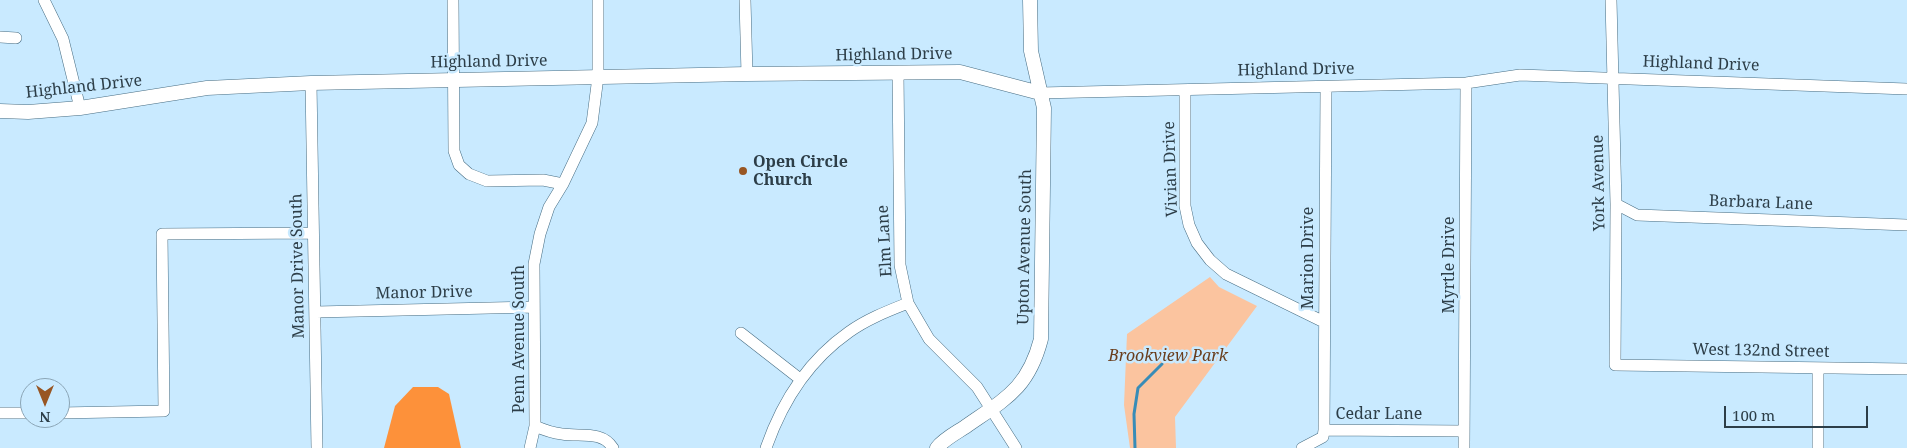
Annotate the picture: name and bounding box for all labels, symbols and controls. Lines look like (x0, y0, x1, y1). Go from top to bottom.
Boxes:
street label: Highland Drive (835, 44, 953, 66)
street label: Highland Drive (430, 51, 548, 73)
street label: Highland Drive (1642, 52, 1760, 76)
street label: Highland Drive (1237, 59, 1355, 81)
street label: Highland Drive (25, 71, 143, 103)
street label: Vivian Drive (1160, 121, 1182, 217)
street label: York Avenue (1589, 135, 1609, 231)
place label: Open Circle Church (753, 152, 848, 190)
marker: Open Circle Church (737, 165, 749, 177)
street label: Upton Avenue South (1014, 169, 1036, 325)
street label: Barbara Lane (1709, 192, 1813, 214)
street label: Manor Drive South (287, 193, 309, 339)
street label: Elm Lane (874, 205, 896, 277)
street label: Marion Drive (1298, 207, 1318, 309)
street label: Myrtle Drive (1439, 216, 1459, 314)
street label: Penn Avenue South (509, 265, 529, 413)
street label: Manor Drive (375, 283, 473, 303)
street label: West 132nd Street (1692, 340, 1830, 362)
park label: Brookview Park (1108, 346, 1228, 366)
north arrow (20, 378, 70, 428)
scale bar (1727, 396, 1871, 428)
street label: Cedar Lane (1336, 404, 1422, 424)
text: 100 m (1732, 405, 1775, 425)
text: N (39, 408, 51, 427)

